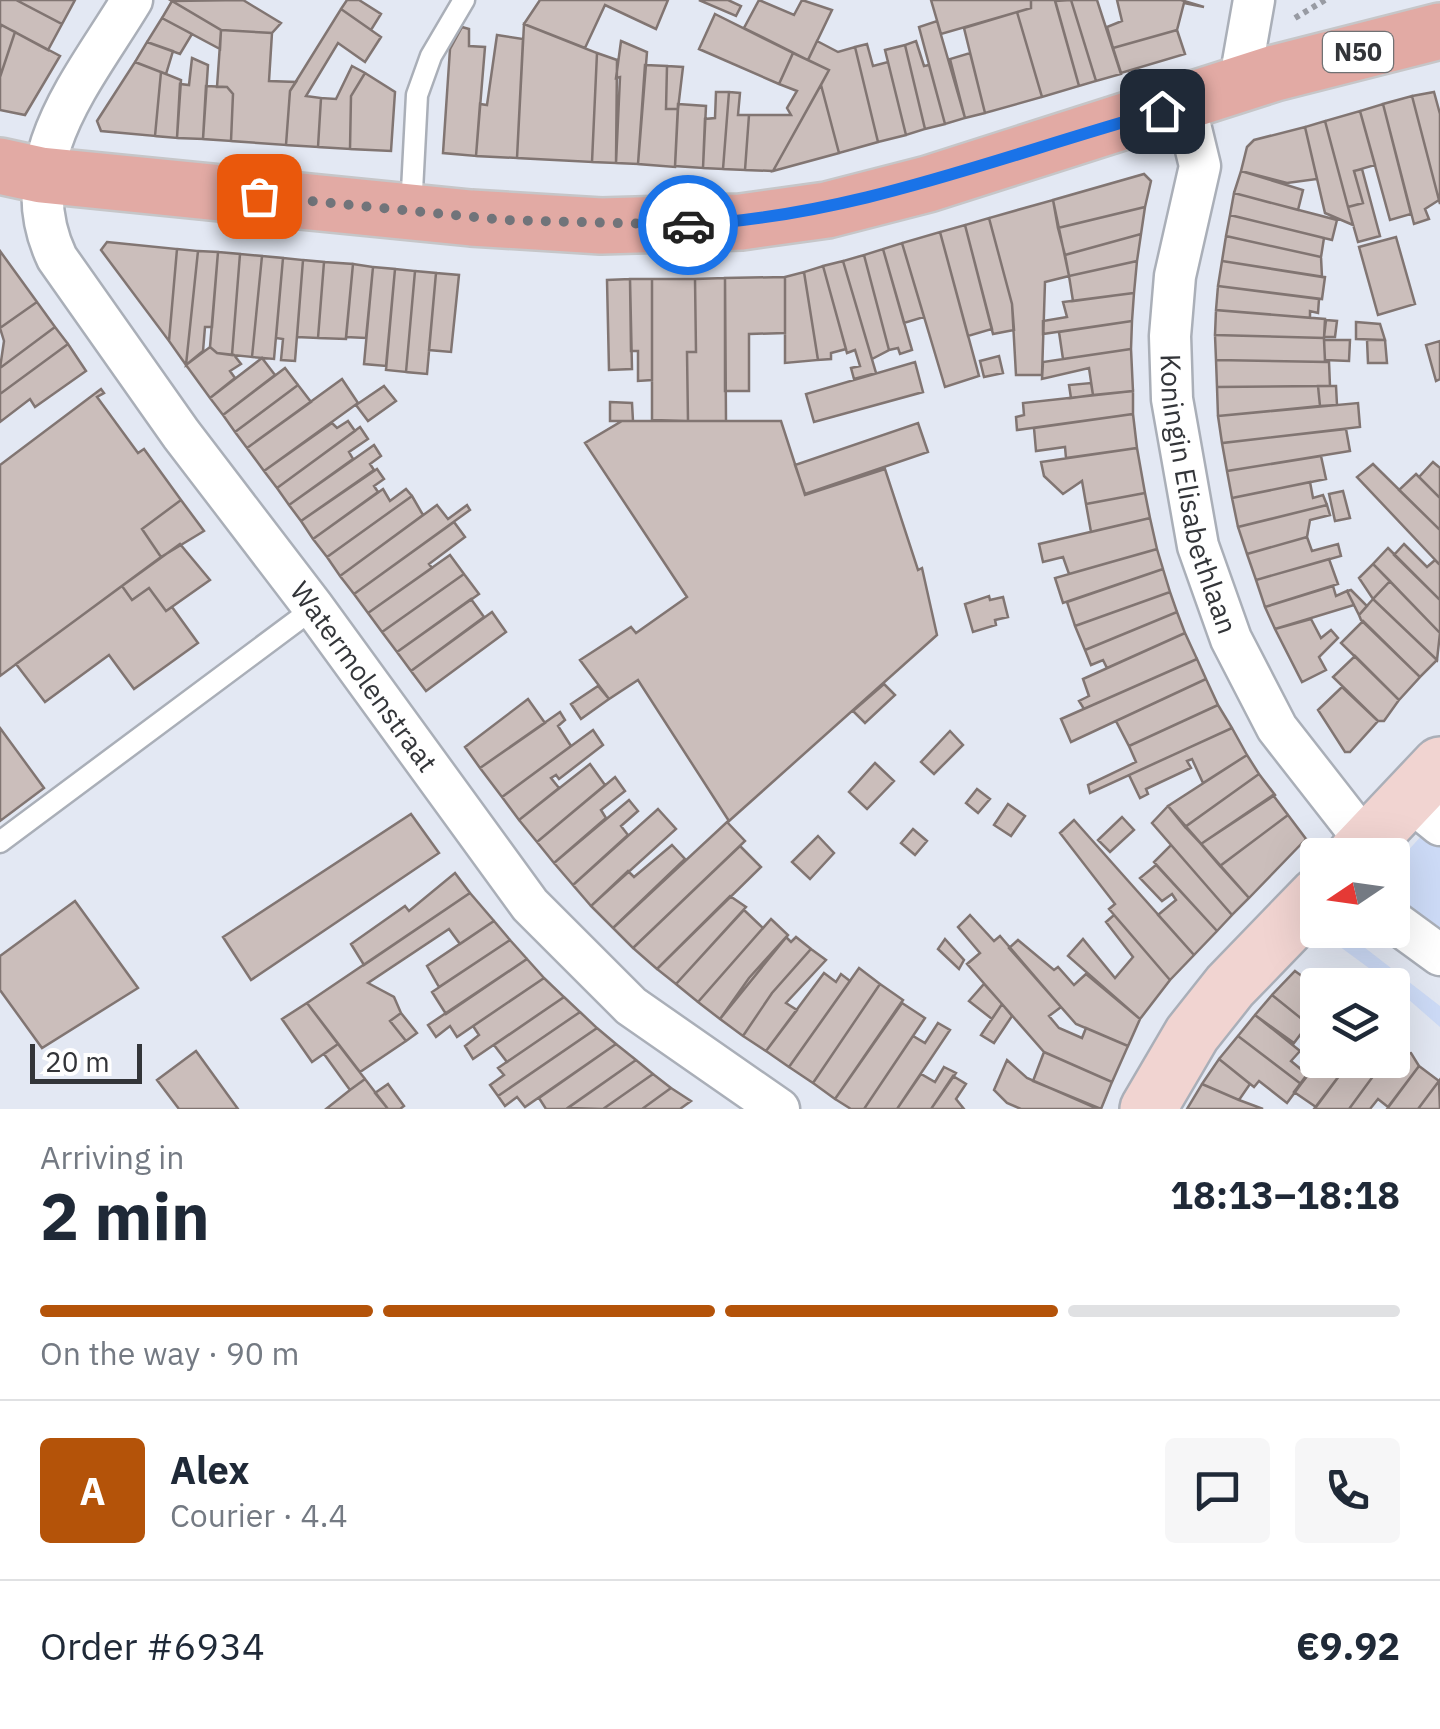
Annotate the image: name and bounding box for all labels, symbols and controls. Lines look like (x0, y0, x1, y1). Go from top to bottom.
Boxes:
road number: N50 (1323, 32, 1393, 72)
pin (1120, 69, 1205, 154)
icon: home (1135, 84, 1190, 139)
pin (217, 154, 302, 239)
icon: bag (232, 169, 287, 224)
courier (638, 175, 738, 275)
icon: car (661, 198, 716, 253)
street label: Koningin Elisabethlaan (1153, 353, 1247, 639)
street label: Watermolenstraat (282, 574, 446, 779)
north arrow (1300, 838, 1410, 948)
map controls (1300, 838, 1410, 1078)
button: layers (1300, 968, 1410, 1078)
scale bar (30, 1039, 142, 1084)
text: 20 m (45, 1043, 110, 1080)
text: Arriving in (40, 1136, 185, 1178)
text: 18:13–18:18 (1170, 1170, 1400, 1219)
text: 2 min (40, 1173, 210, 1258)
text: On the way · 90 m (40, 1332, 300, 1374)
button: chat (1165, 1438, 1270, 1543)
button: phone (1295, 1438, 1400, 1543)
text: Alex (170, 1445, 250, 1494)
text: A (79, 1466, 106, 1515)
text: Courier · 4.4 (170, 1494, 348, 1536)
text: Order #6934 (40, 1621, 265, 1670)
text: €9.92 (1296, 1621, 1400, 1670)

